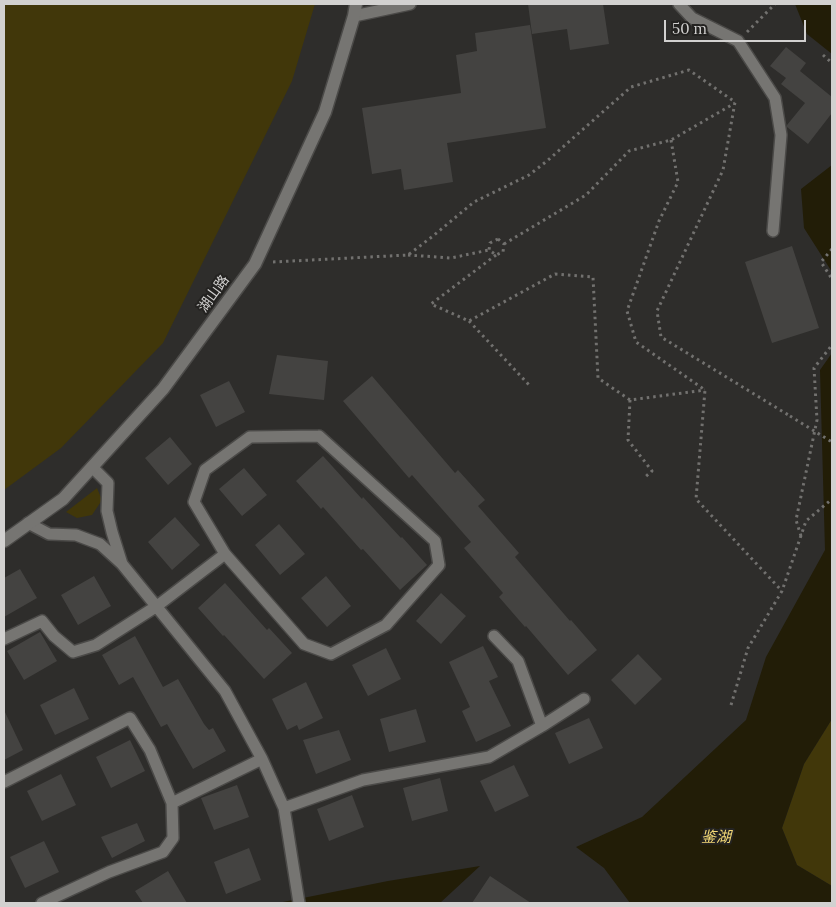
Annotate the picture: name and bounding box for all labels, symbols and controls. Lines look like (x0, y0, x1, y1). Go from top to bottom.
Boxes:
scale bar (666, 10, 808, 42)
text: 50 m (672, 19, 707, 38)
street label: 湖山路 (195, 272, 233, 316)
water label: 鉴湖 (701, 829, 731, 847)

